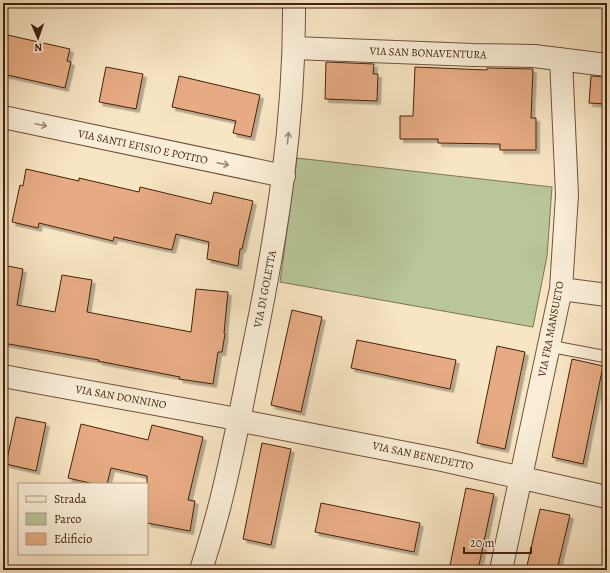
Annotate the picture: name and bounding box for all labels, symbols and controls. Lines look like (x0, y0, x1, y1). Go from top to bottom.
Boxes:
north arrow (18, 18, 58, 58)
text: N (34, 40, 43, 55)
street label: VIA SAN BONAVENTURA (368, 43, 487, 63)
one-way arrow (34, 122, 47, 130)
street label: VIA SANTI EFISIO E POTITO (76, 126, 210, 168)
one-way arrow (284, 132, 291, 145)
one-way arrow (216, 161, 229, 169)
street label: VIA DI GOLETTA (250, 249, 280, 330)
street label: VIA FRA MANSUETO (534, 280, 568, 379)
street label: VIA SAN DONNINO (73, 381, 168, 412)
street label: VIA SAN BENEDETTO (370, 438, 475, 474)
legend (18, 483, 148, 555)
text: Strada (54, 491, 87, 507)
text: Parco (54, 511, 81, 527)
scale bar (464, 529, 531, 555)
text: Edificio (54, 531, 92, 547)
text: 20 m (470, 535, 494, 551)

